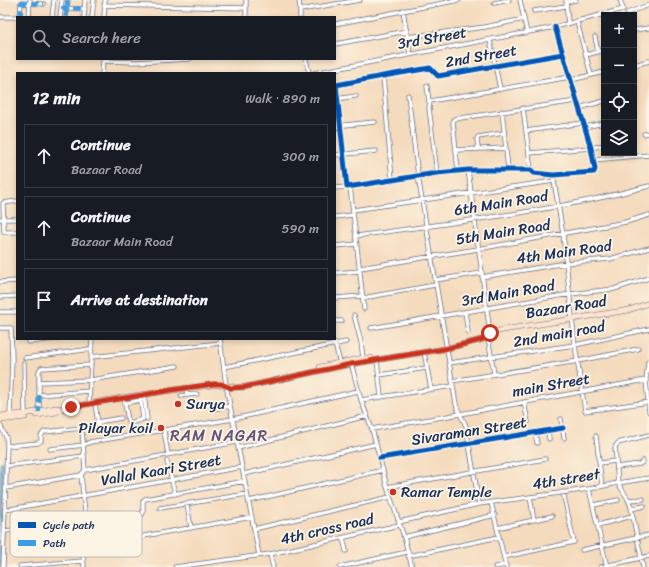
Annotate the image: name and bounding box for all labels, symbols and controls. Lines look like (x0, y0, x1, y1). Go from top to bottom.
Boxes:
map controls (601, 12, 637, 156)
button: + (601, 12, 637, 48)
search box (16, 16, 336, 60)
street label: 3rd Street (395, 19, 469, 57)
text: Search here (62, 25, 141, 51)
icon: search (30, 27, 52, 49)
street label: 2nd Street (443, 37, 519, 75)
button: − (601, 48, 637, 84)
text: 12 min (32, 83, 80, 113)
button: locate (601, 84, 637, 120)
text: Walk · 890 m (245, 87, 320, 110)
button: layers (601, 120, 637, 156)
text: Continue (71, 132, 131, 158)
icon: ahead (33, 145, 55, 167)
text: 300 m (282, 145, 319, 168)
text: Bazaar Road (71, 158, 142, 181)
street label: 6th Main Road (452, 183, 551, 223)
text: Continue (71, 204, 131, 230)
street label: 5th Main Road (454, 212, 553, 252)
icon: ahead (33, 217, 55, 239)
text: 590 m (281, 217, 319, 240)
text: Bazaar Main Road (71, 230, 173, 253)
street label: 4th Main Road (515, 232, 614, 272)
street label: 3rd Main Road (459, 272, 558, 314)
text: Arrive at destination (71, 287, 208, 313)
street label: Bazaar Road (524, 288, 609, 326)
icon: arrive (33, 289, 55, 311)
street label: 2nd main road (511, 313, 608, 355)
route start (481, 324, 499, 342)
street label: main Street (510, 365, 592, 405)
place label: Surya (186, 391, 225, 417)
route end (62, 398, 80, 416)
marker: Surya (173, 399, 183, 409)
street label: Sivaraman Street (409, 409, 529, 453)
place label: Pilayar koil (79, 415, 154, 441)
district label: RAM NAGAR (170, 421, 268, 450)
marker: Pilayar koil (156, 423, 166, 433)
street label: Vallal Kaari Street (99, 447, 224, 493)
street label: 4th street (530, 461, 603, 497)
place label: Ramar Temple (401, 479, 492, 505)
marker: Ramar Temple (388, 487, 398, 497)
street label: 4th cross road (278, 505, 377, 552)
legend (10, 511, 142, 557)
text: Cycle path (43, 516, 95, 535)
text: Path (43, 534, 66, 553)

